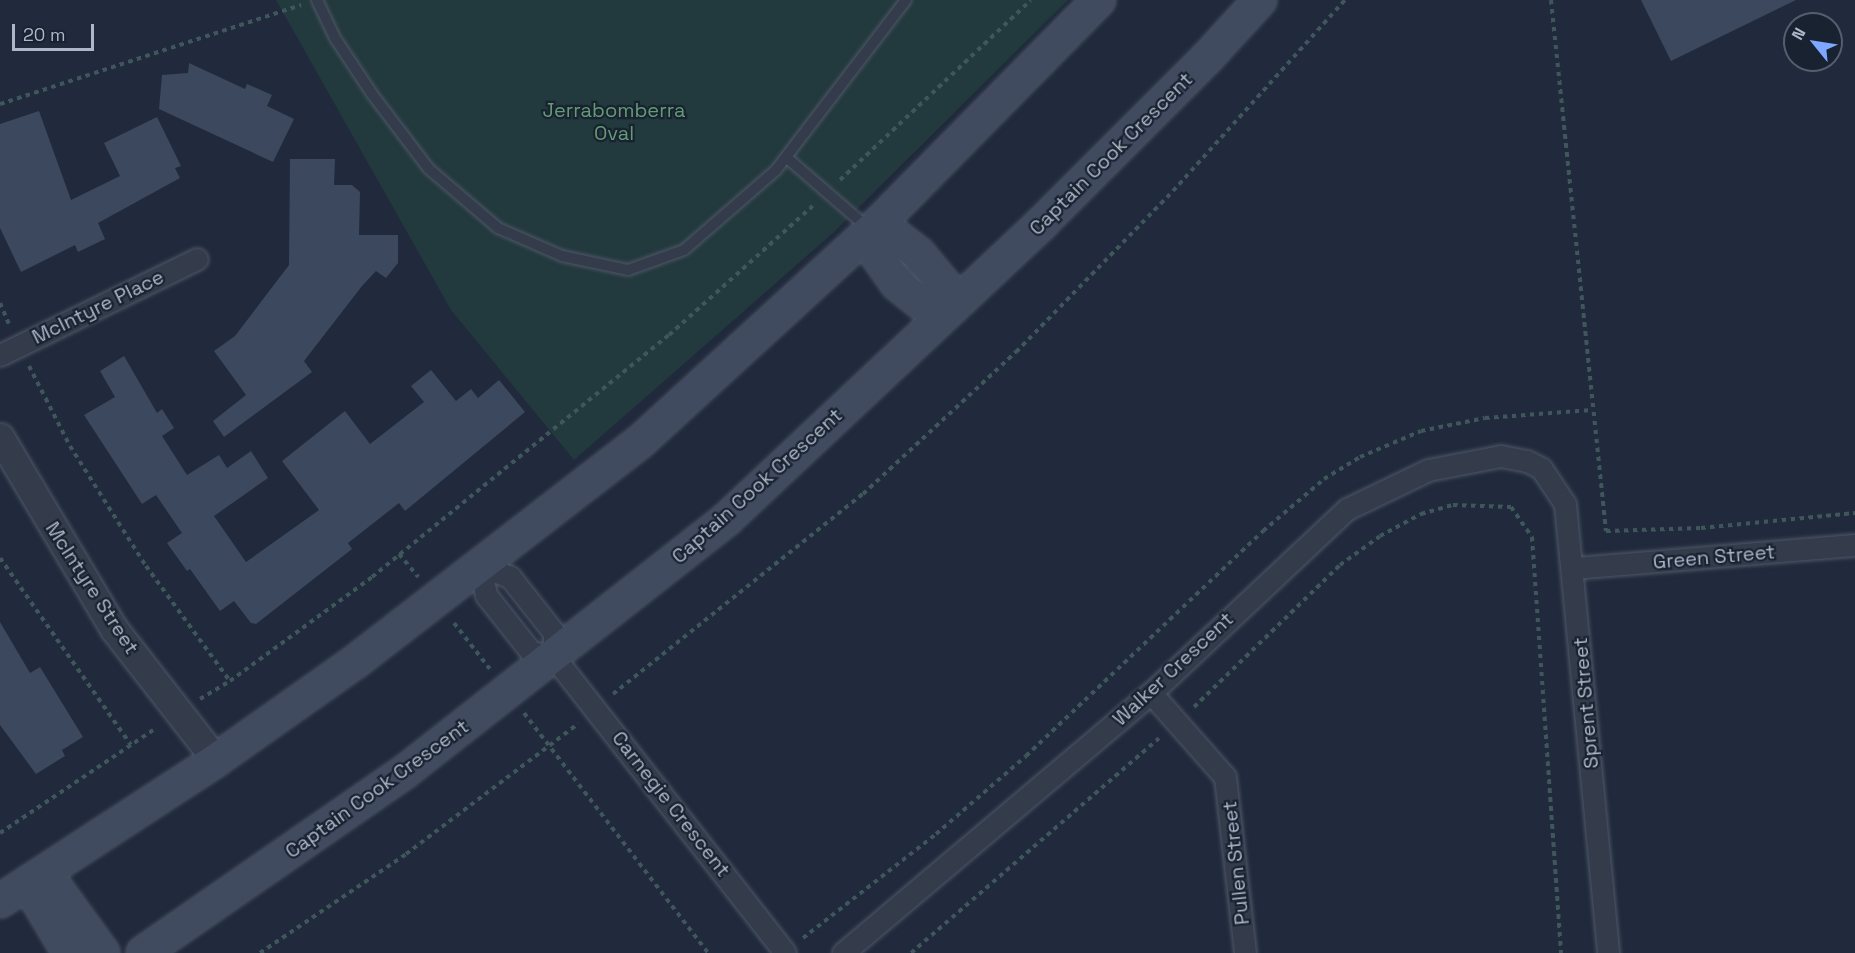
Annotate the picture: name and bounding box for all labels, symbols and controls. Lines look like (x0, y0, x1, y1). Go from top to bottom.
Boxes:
scale bar (15, 12, 98, 50)
north arrow (1783, 12, 1843, 72)
text: 20 m (23, 23, 66, 46)
text: N (1787, 24, 1810, 44)
street label: Captain Cook Crescent (1025, 68, 1197, 240)
park label: Jerrabomberra Oval (543, 98, 685, 145)
street label: McIntyre Place (28, 265, 168, 349)
street label: Captain Cook Crescent (667, 403, 847, 569)
street label: McIntyre Street (40, 517, 144, 659)
street label: Green Street (1652, 540, 1776, 574)
street label: Walker Crescent (1108, 607, 1238, 731)
street label: Sprent Street (1568, 636, 1604, 770)
street label: Captain Cook Crescent (281, 714, 473, 864)
street label: Carnegie Crescent (607, 726, 735, 882)
street label: Pullen Street (1218, 800, 1254, 926)

